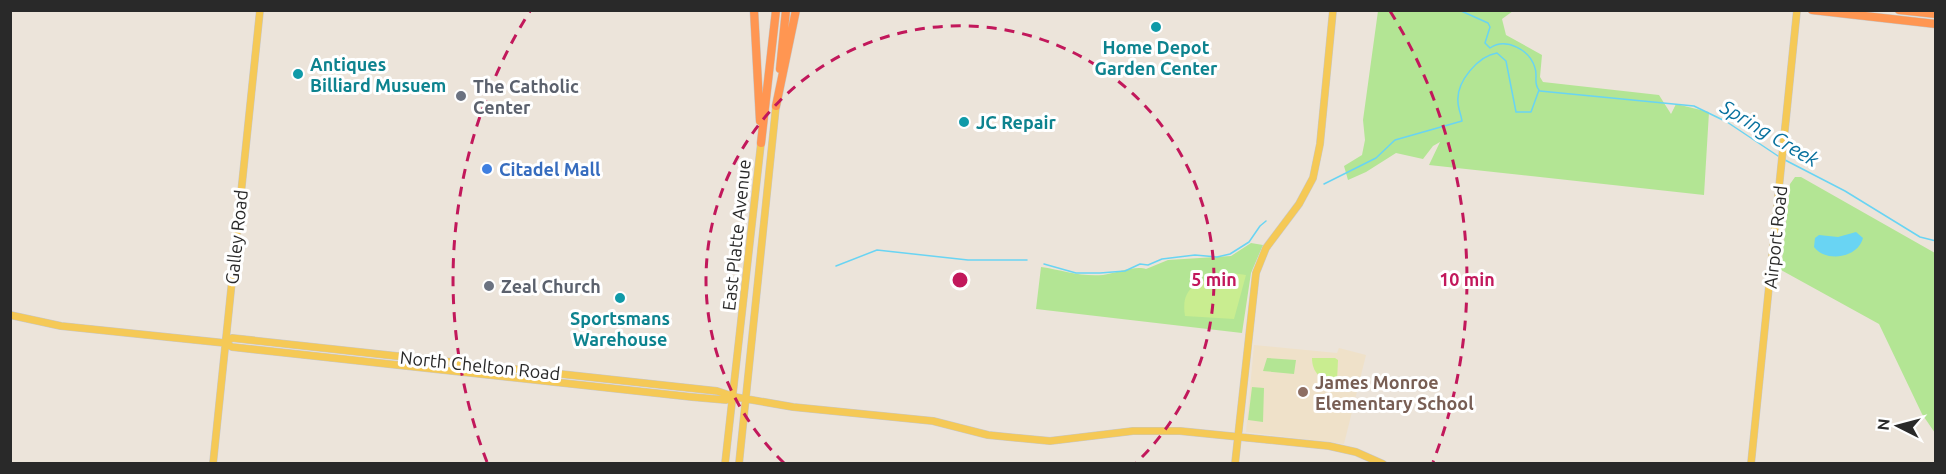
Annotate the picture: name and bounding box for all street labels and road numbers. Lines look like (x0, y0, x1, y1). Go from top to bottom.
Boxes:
street label: East Platte Avenue (718, 158, 754, 312)
street label: Airport Road (1760, 185, 1790, 289)
street label: Galley Road (221, 189, 251, 285)
street label: North Chelton Road (399, 347, 561, 383)

